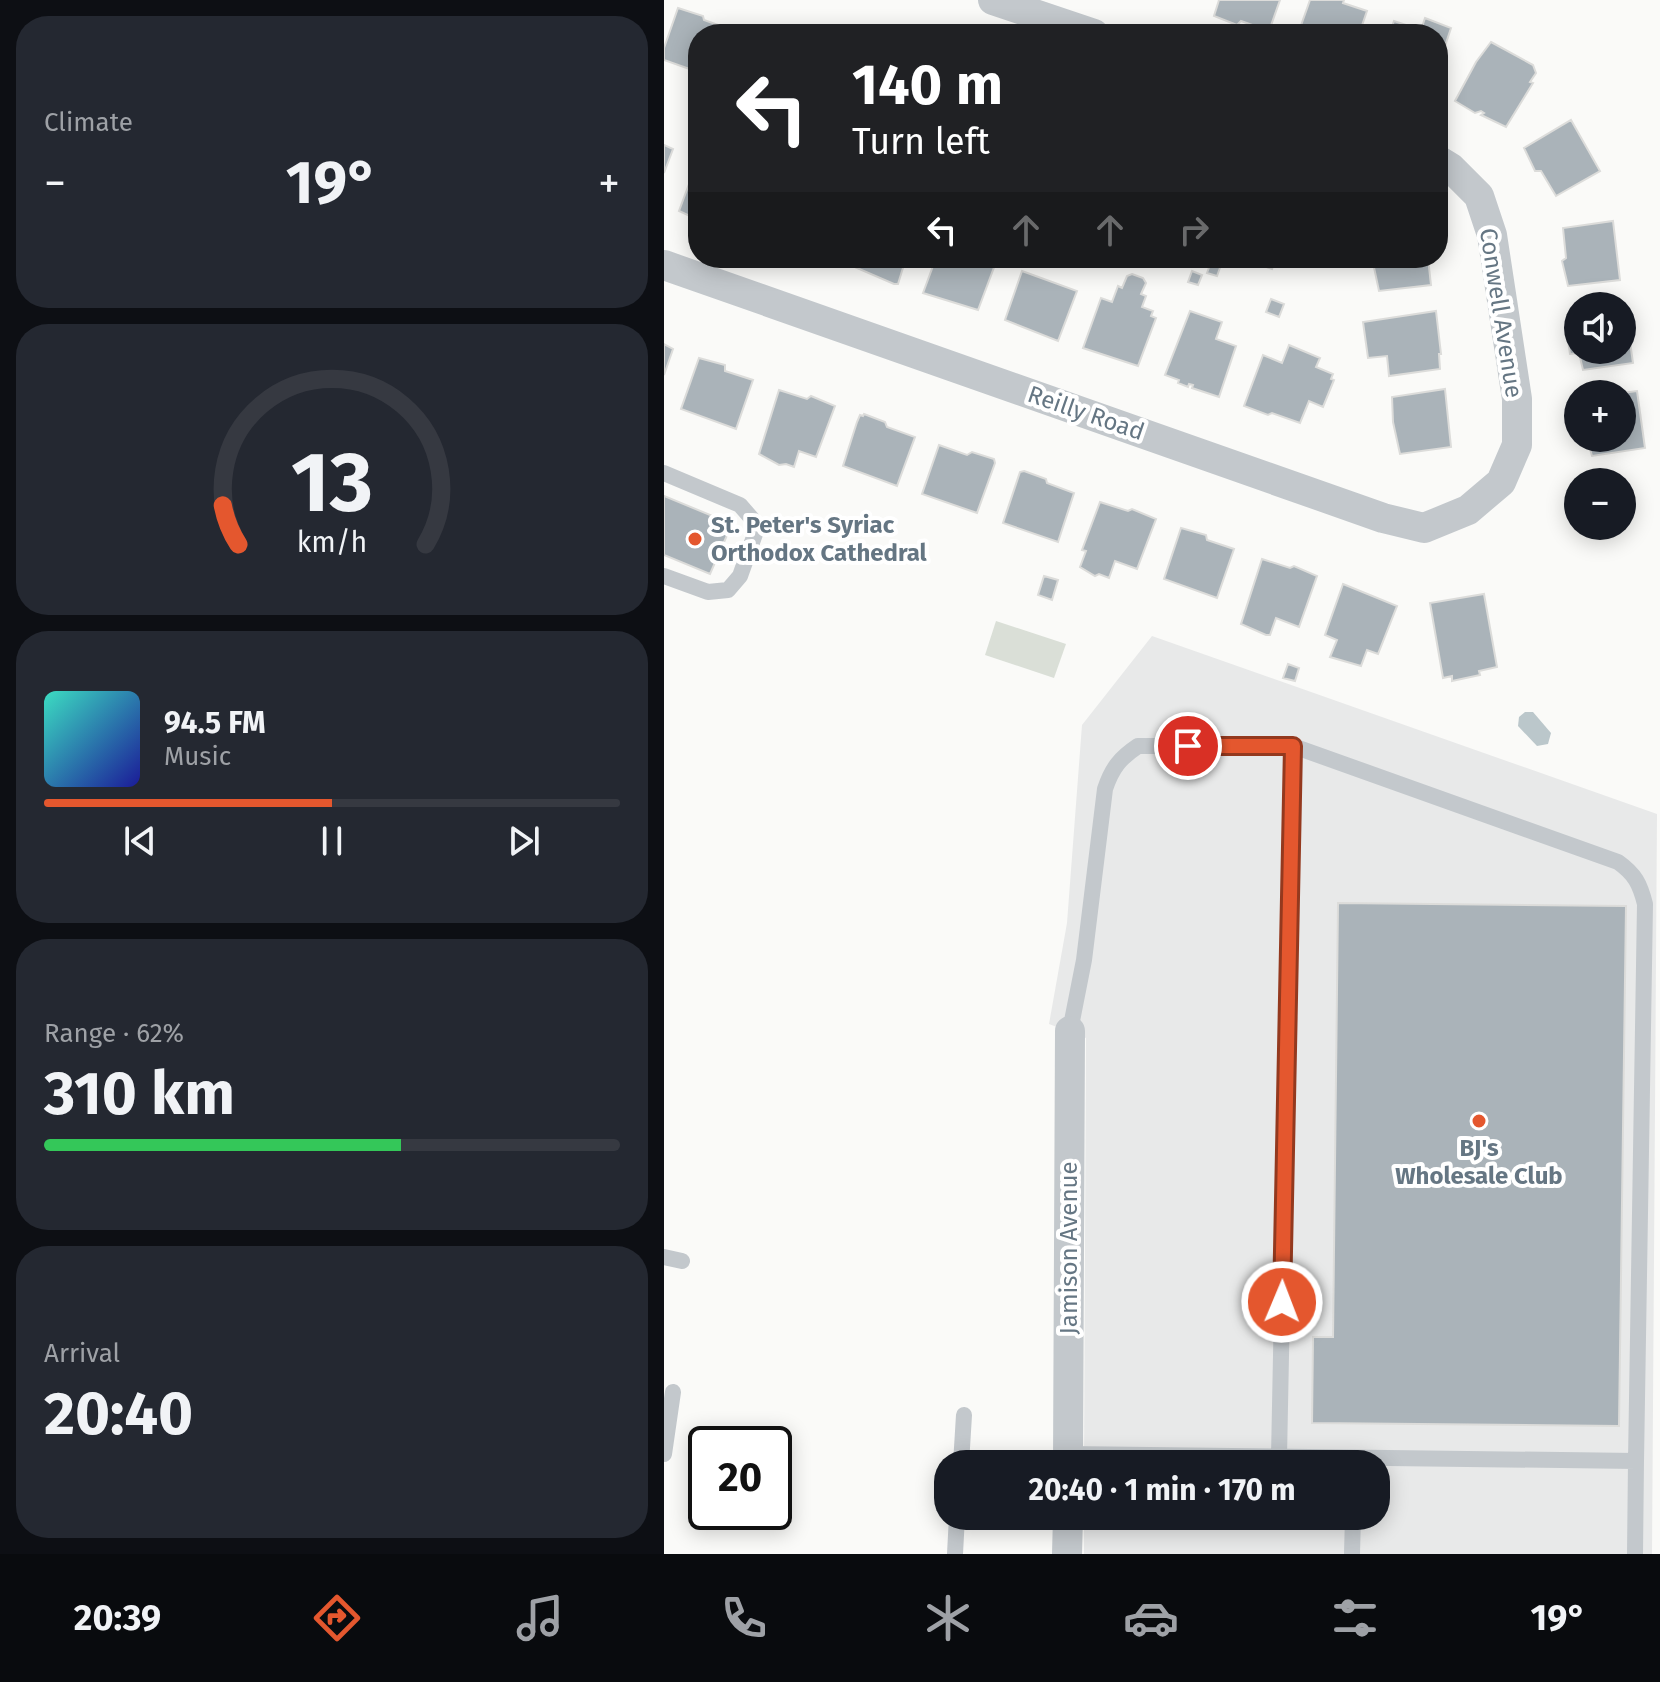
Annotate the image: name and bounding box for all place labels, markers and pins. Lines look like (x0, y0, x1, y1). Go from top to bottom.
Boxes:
place label: St. Peter's Syriac Orthodox Cathedral (711, 511, 928, 567)
marker: St. Peter's Syriac Orthodox Cathedral (686, 530, 704, 548)
pin (1154, 712, 1222, 780)
marker: BJ's Wholesale Club (1470, 1112, 1488, 1130)
place label: BJ's Wholesale Club (1395, 1134, 1563, 1190)

